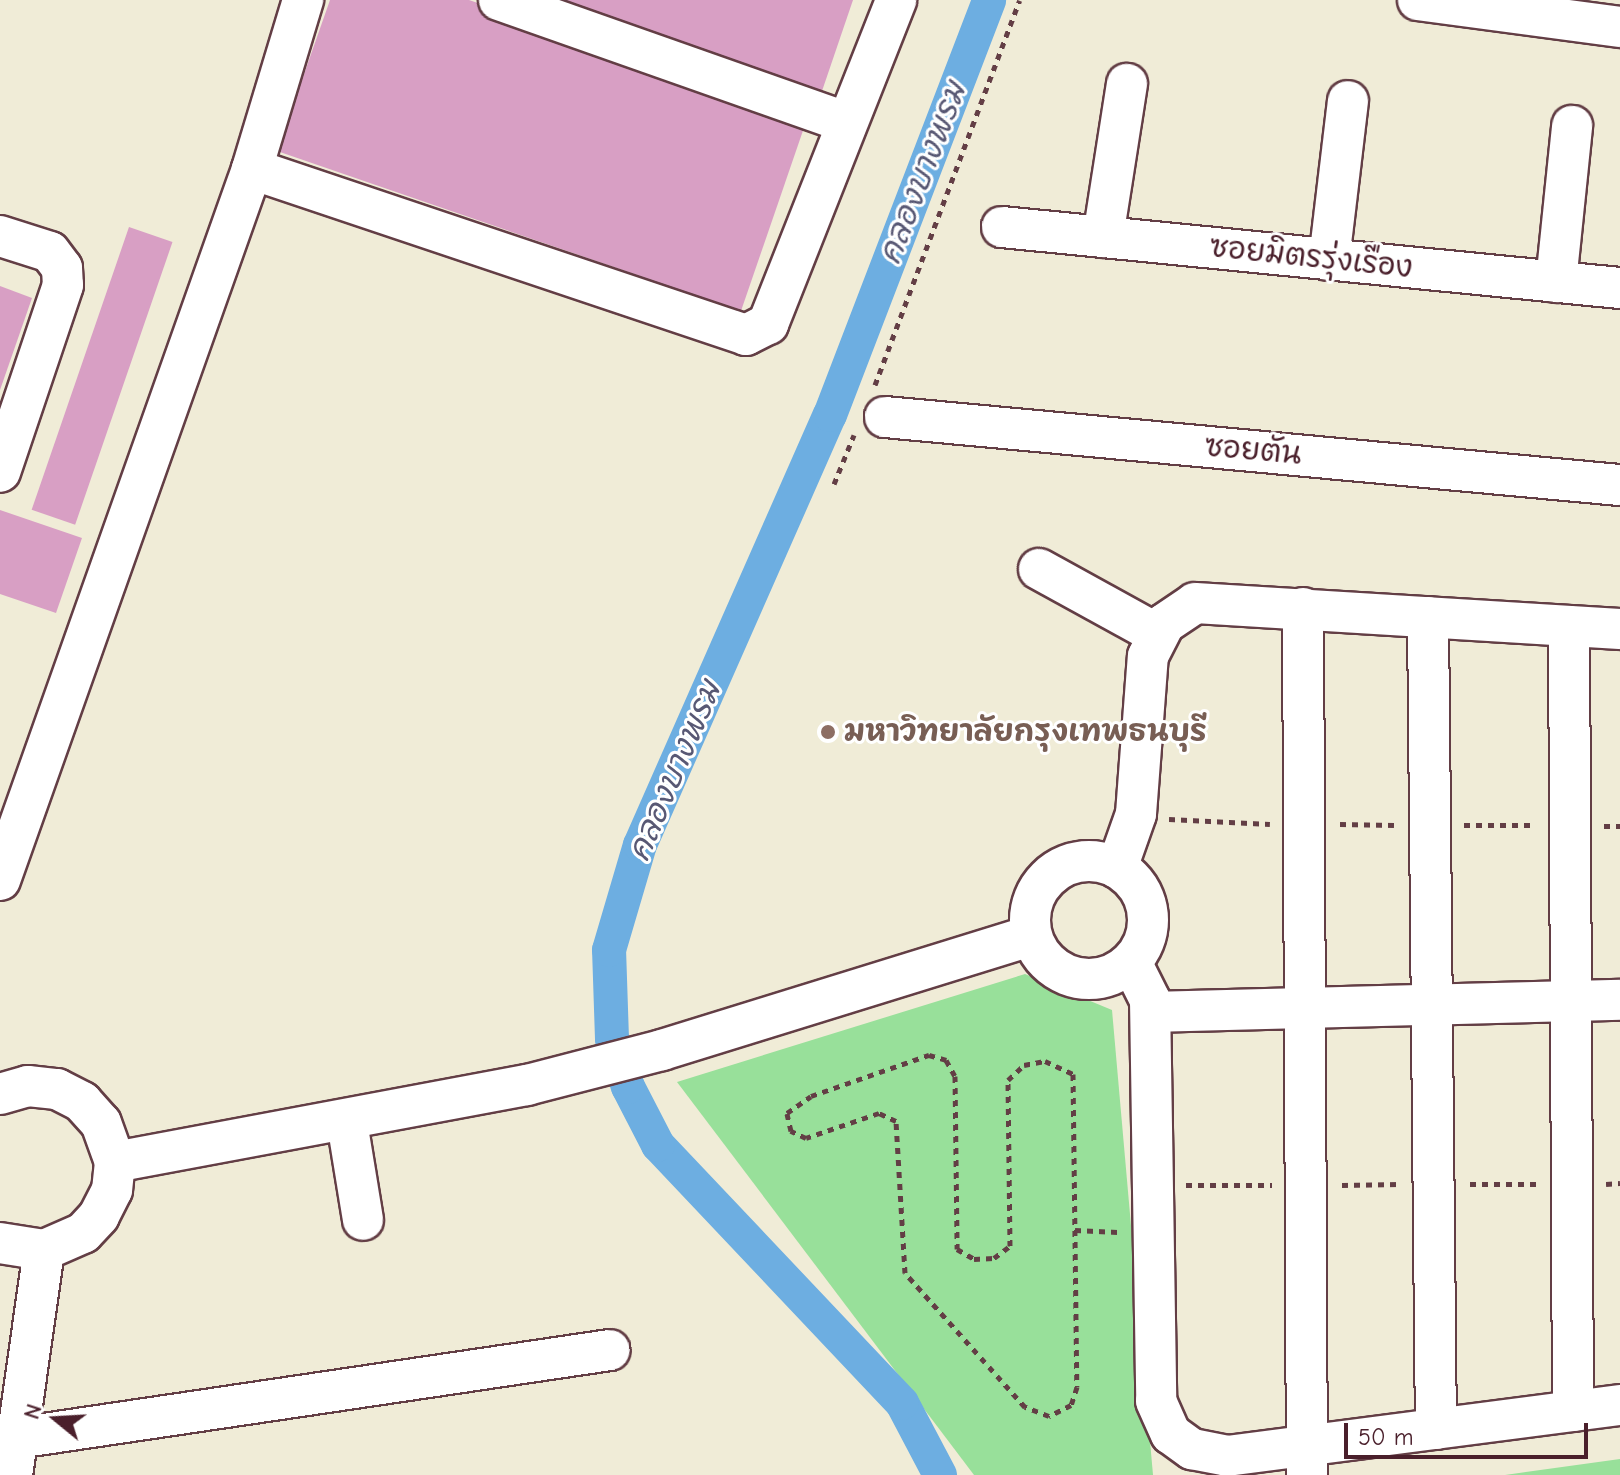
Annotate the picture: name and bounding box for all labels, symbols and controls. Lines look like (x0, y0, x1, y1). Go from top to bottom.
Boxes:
water label: คลองบางพรม (871, 77, 975, 269)
street label: ซอยมิตรรุ่งเรือง (1208, 229, 1414, 287)
street label: ซอยตัน (1203, 429, 1303, 473)
water label: คลองบางพรม (620, 675, 730, 867)
place label: มหาวิทยาลัยกรุงเทพธนบุรี (844, 714, 1207, 750)
marker: มหาวิทยาลัยกรุงเทพธนบุรี (819, 723, 837, 741)
north arrow (16, 1379, 96, 1459)
text: N (19, 1401, 48, 1422)
scale bar (1348, 1407, 1592, 1457)
text: 50 m (1358, 1423, 1414, 1451)

